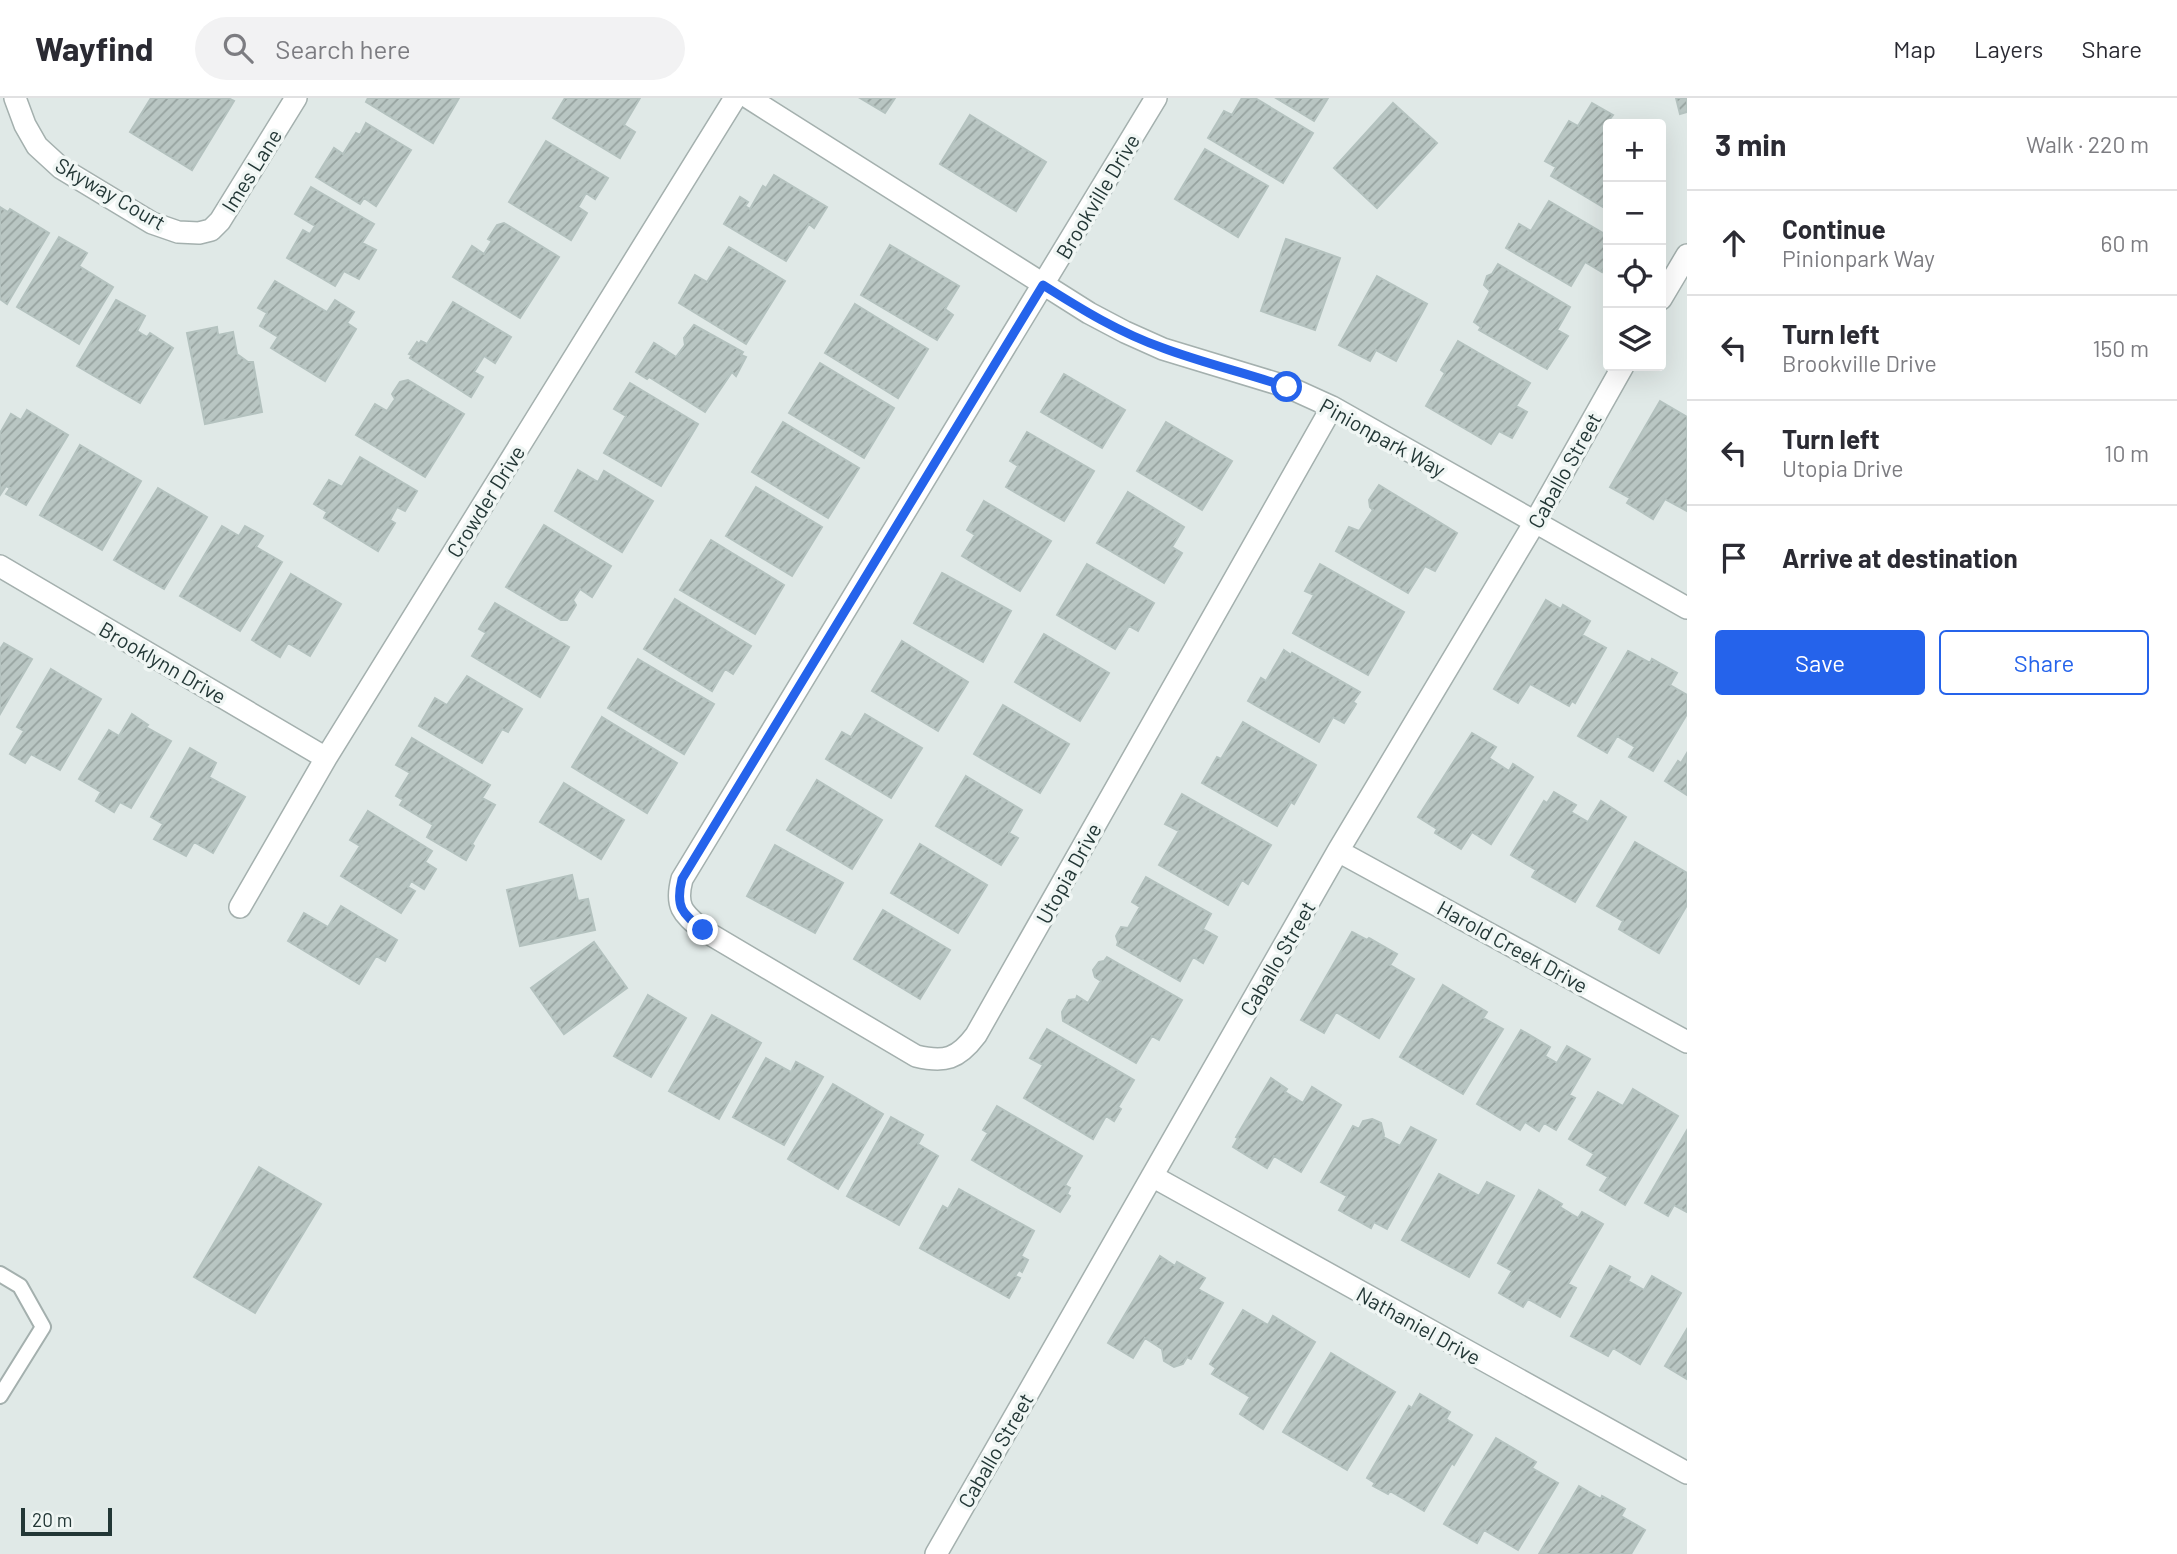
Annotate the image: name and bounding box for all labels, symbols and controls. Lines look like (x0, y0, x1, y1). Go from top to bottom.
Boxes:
search box (195, 17, 685, 80)
text: Wayfind (35, 28, 153, 68)
icon: search (219, 29, 257, 67)
text: Search here (275, 33, 411, 64)
text: Map (1893, 34, 1936, 63)
text: Layers (1974, 34, 2043, 63)
text: Share (2081, 34, 2142, 63)
map controls (1603, 119, 1666, 371)
button: + (1603, 119, 1666, 182)
street label: Imes Lane (216, 124, 286, 216)
text: 3 min (1715, 126, 1786, 162)
street label: Brookville Drive (1050, 129, 1144, 263)
text: Walk · 220 m (2026, 130, 2149, 158)
street label: Skyway Court (52, 151, 170, 235)
button: − (1603, 182, 1666, 245)
text: Continue (1782, 213, 1886, 244)
icon: ahead (1715, 224, 1753, 262)
text: 60 m (2101, 229, 2149, 257)
text: Pinionpark Way (1782, 244, 1935, 272)
button: locate (1603, 245, 1666, 308)
button: layers (1603, 308, 1666, 371)
text: Turn left (1782, 318, 1880, 349)
icon: left (1715, 329, 1753, 367)
text: 150 m (2093, 334, 2149, 362)
text: Brookville Drive (1782, 349, 1937, 377)
route start (1271, 371, 1302, 402)
street label: Pinionpark Way (1316, 392, 1450, 482)
street label: Caballo Street (1522, 408, 1606, 532)
text: Turn left (1782, 423, 1880, 454)
icon: left (1715, 434, 1753, 472)
text: 10 m (2104, 439, 2149, 467)
street label: Crowder Drive (441, 440, 529, 562)
text: Utopia Drive (1782, 454, 1904, 482)
icon: arrive (1715, 539, 1753, 577)
text: Arrive at destination (1782, 542, 2018, 573)
street label: Brooklynn Drive (95, 616, 231, 708)
button: Save (1715, 630, 1925, 695)
button: Share (1939, 630, 2149, 695)
street label: Utopia Drive (1030, 818, 1106, 928)
street label: Harold Creek Drive (1433, 894, 1593, 998)
street label: Caballo Street (1234, 896, 1320, 1020)
route end (687, 914, 718, 945)
street label: Nathaniel Drive (1352, 1281, 1486, 1369)
street label: Caballo Street (952, 1388, 1038, 1512)
scale bar (21, 1505, 112, 1537)
text: 20 m (32, 1508, 72, 1531)

